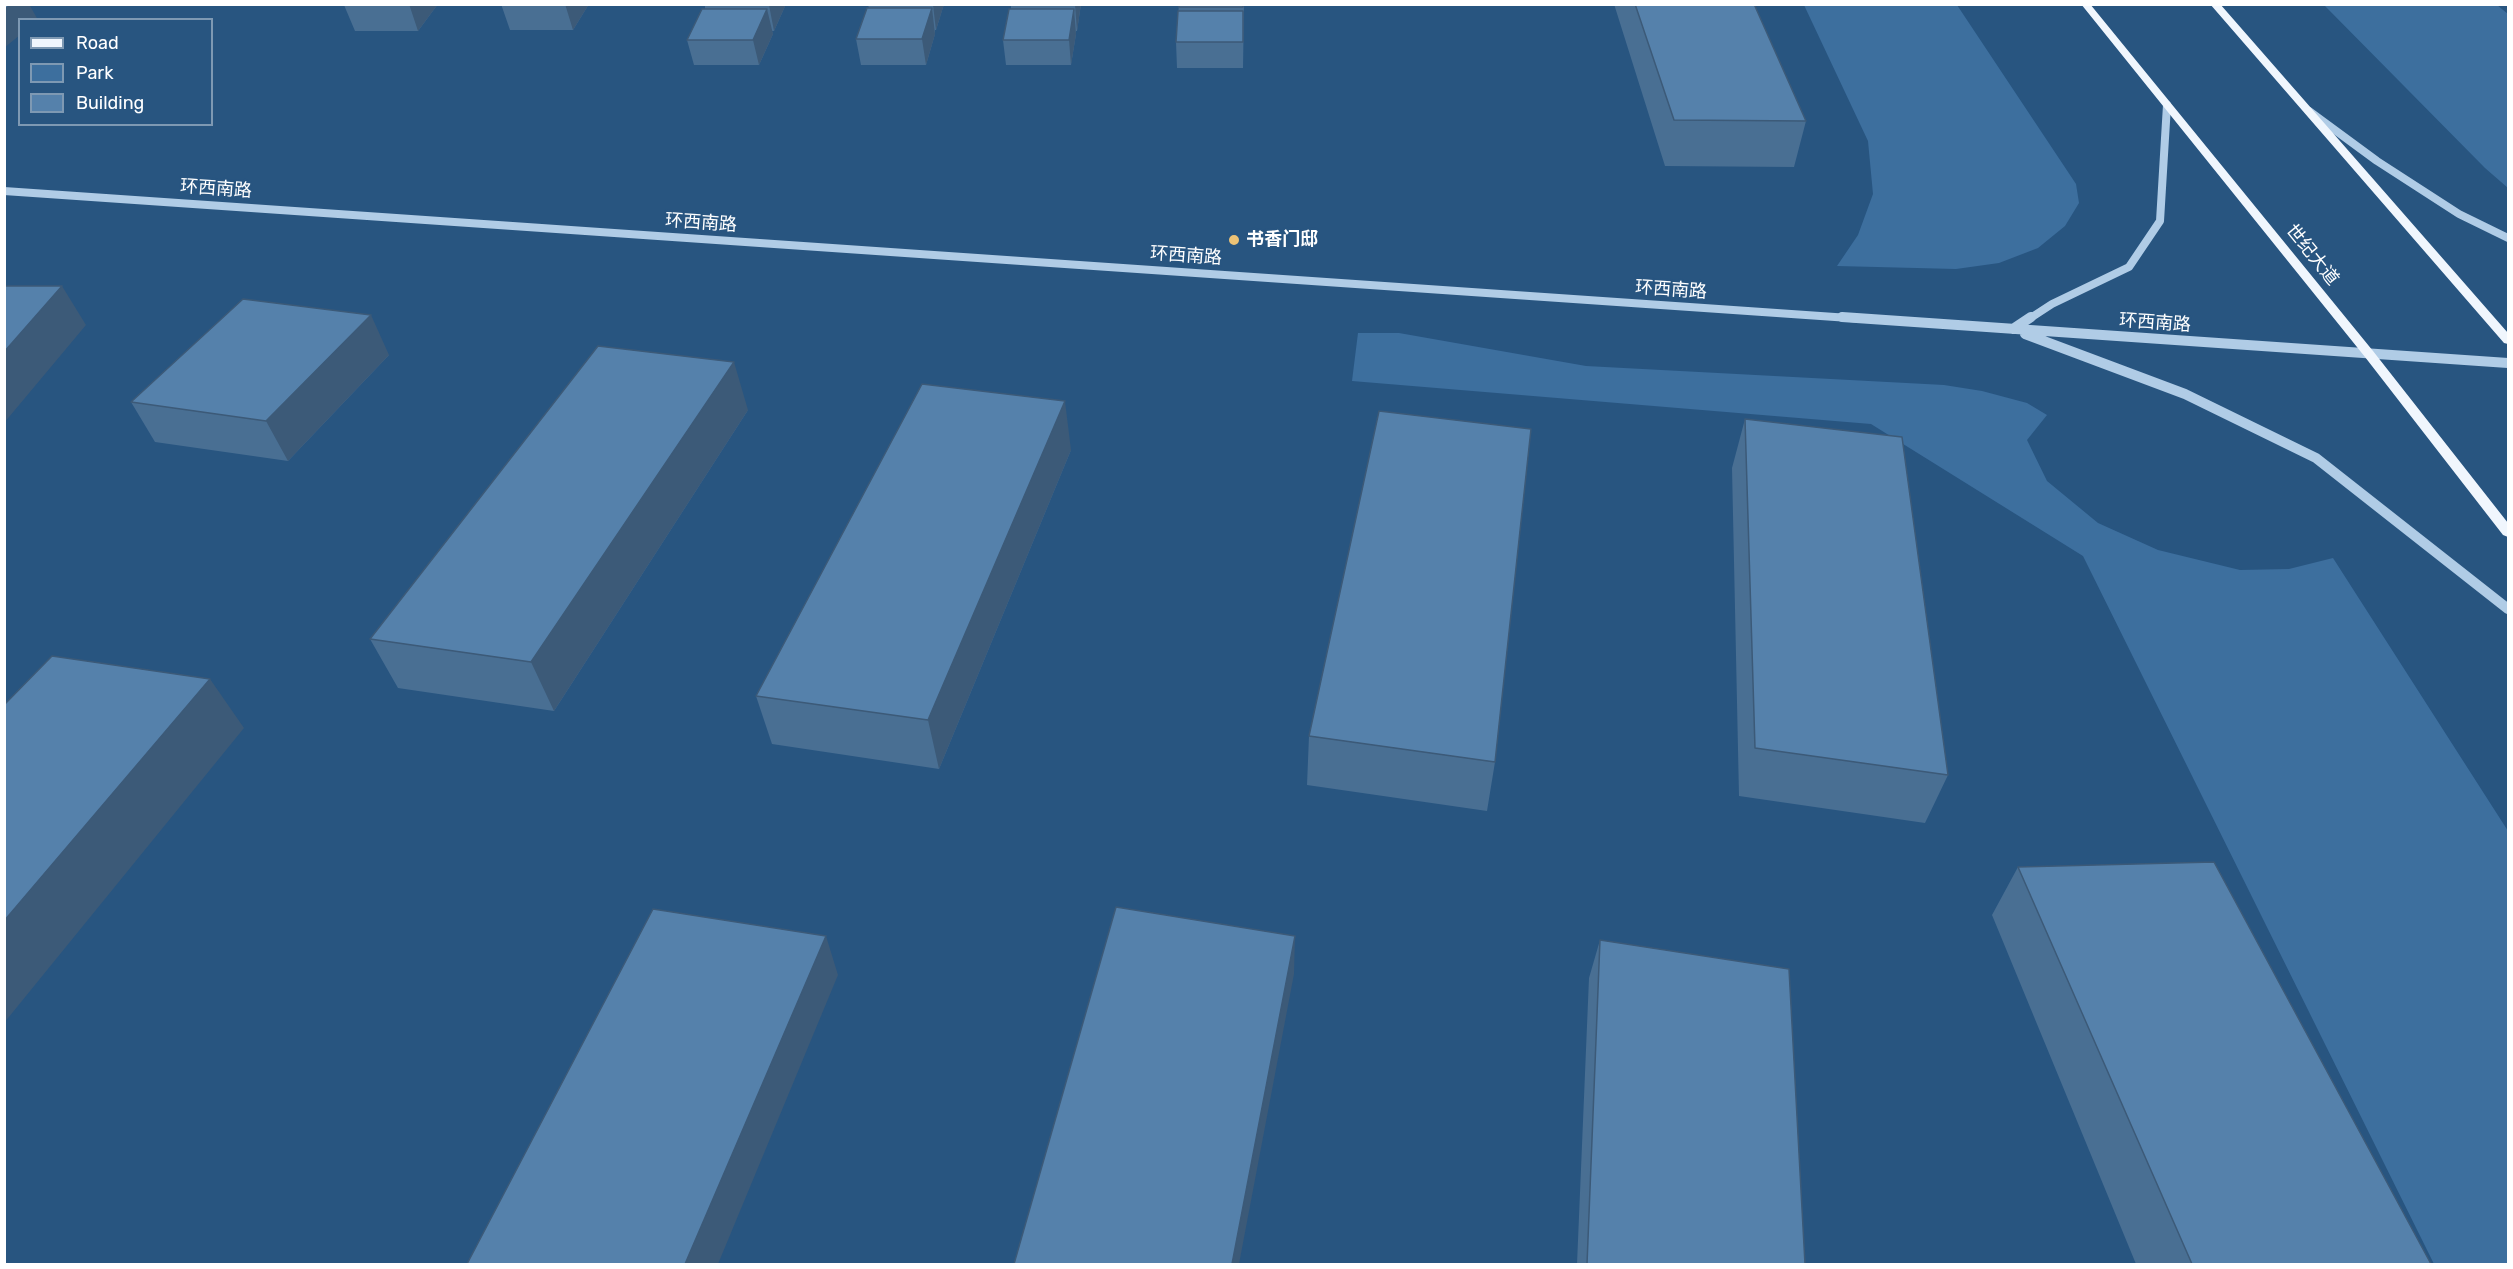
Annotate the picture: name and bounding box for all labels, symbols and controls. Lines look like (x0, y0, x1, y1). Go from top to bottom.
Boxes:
legend (18, 18, 213, 126)
text: Road (76, 32, 119, 54)
text: Park (76, 62, 113, 84)
text: Building (76, 92, 144, 114)
street label: 环西南路 (179, 176, 253, 202)
street label: 环西南路 (664, 210, 738, 236)
street label: 世纪大道 (2281, 220, 2343, 290)
place label: 书香门邸 (1246, 229, 1318, 251)
marker: 书香门邸 (1227, 233, 1241, 247)
street label: 环西南路 (1149, 243, 1223, 269)
street label: 环西南路 (1634, 277, 1708, 303)
street label: 环西南路 (2118, 310, 2192, 336)

